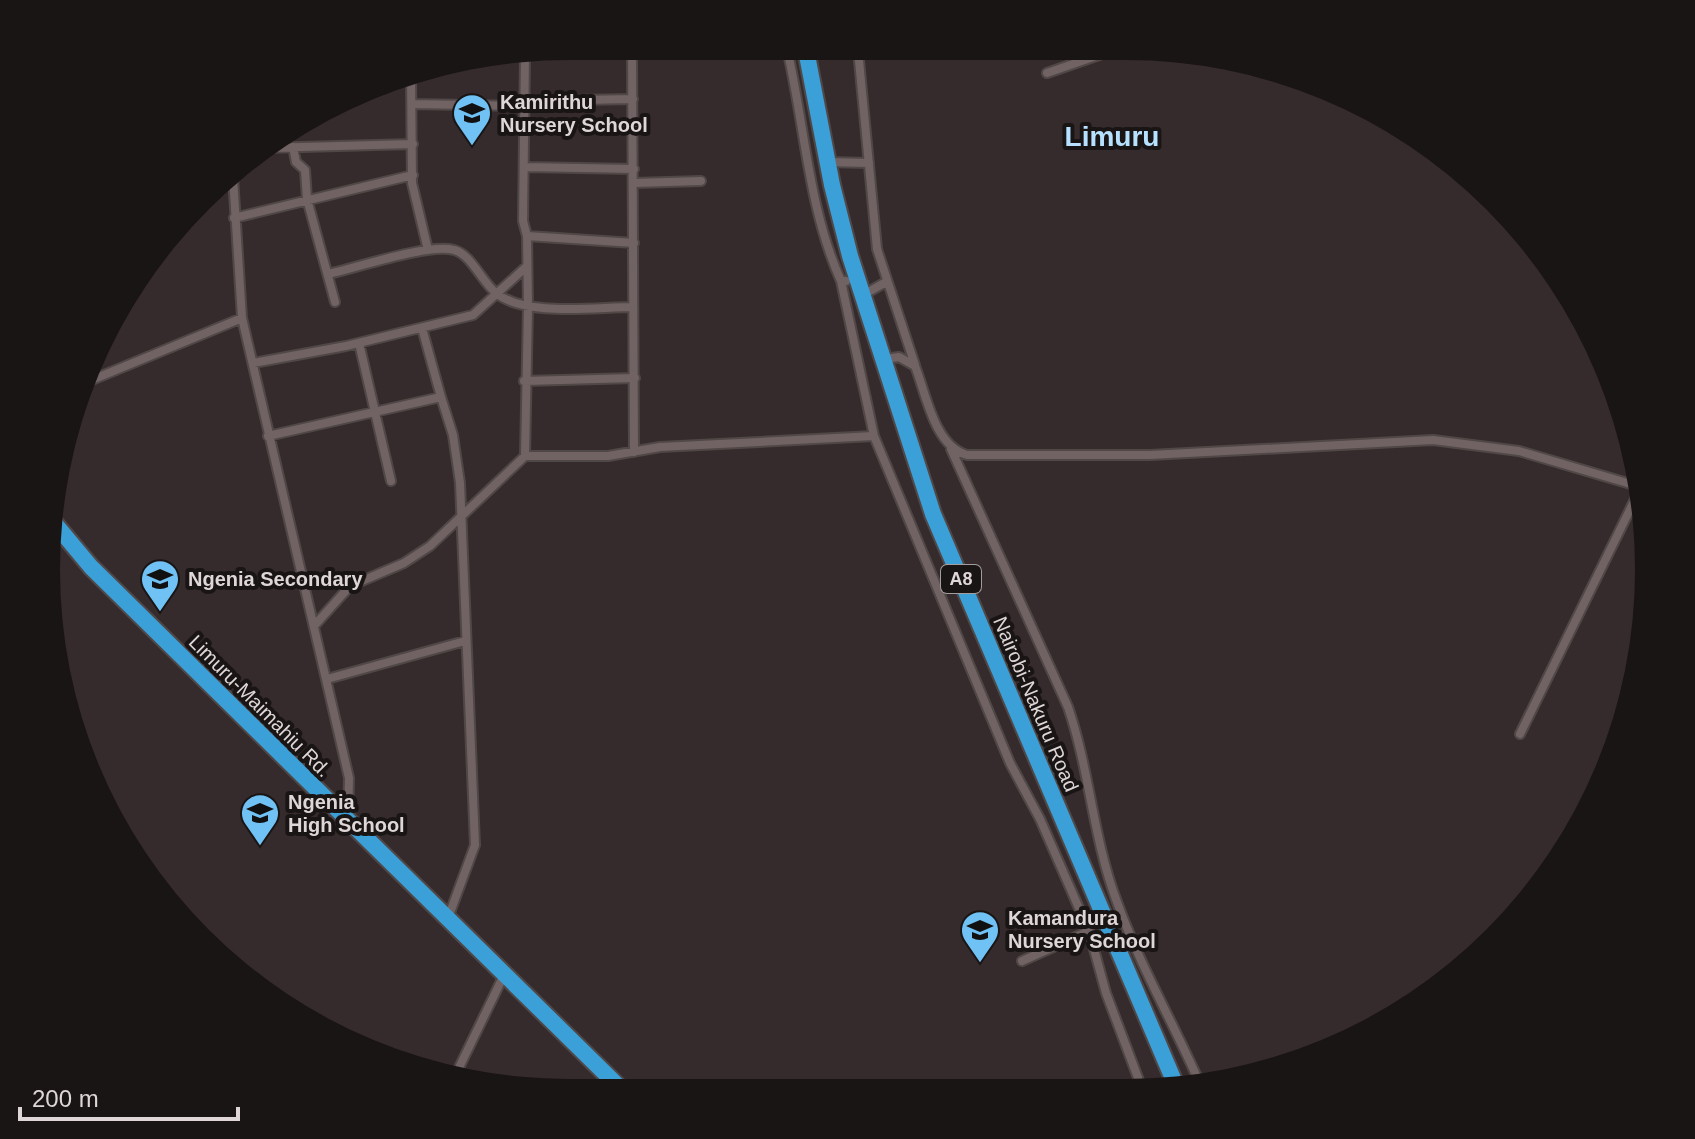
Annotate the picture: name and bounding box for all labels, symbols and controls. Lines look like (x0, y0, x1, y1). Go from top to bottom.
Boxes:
place label: Kamirithu Nursery School (500, 91, 648, 136)
school or university icon: Kamirithu Nursery School (451, 92, 493, 147)
district label: Limuru (1065, 121, 1159, 152)
school or university icon: Ngenia Secondary (139, 558, 181, 613)
road number: A8 (941, 565, 981, 593)
place label: Ngenia Secondary (188, 568, 363, 590)
street label: Nairobi-Nakuru Road (989, 613, 1083, 795)
street label: Limuru-Maimahiu Rd. (185, 631, 335, 781)
place label: Ngenia High School (288, 791, 405, 836)
school or university icon: Ngenia High School (239, 792, 281, 847)
place label: Kamandura Nursery School (1008, 907, 1156, 952)
school or university icon: Kamandura Nursery School (959, 909, 1001, 964)
scale bar (20, 1071, 238, 1121)
text: 200 m (32, 1085, 99, 1112)

